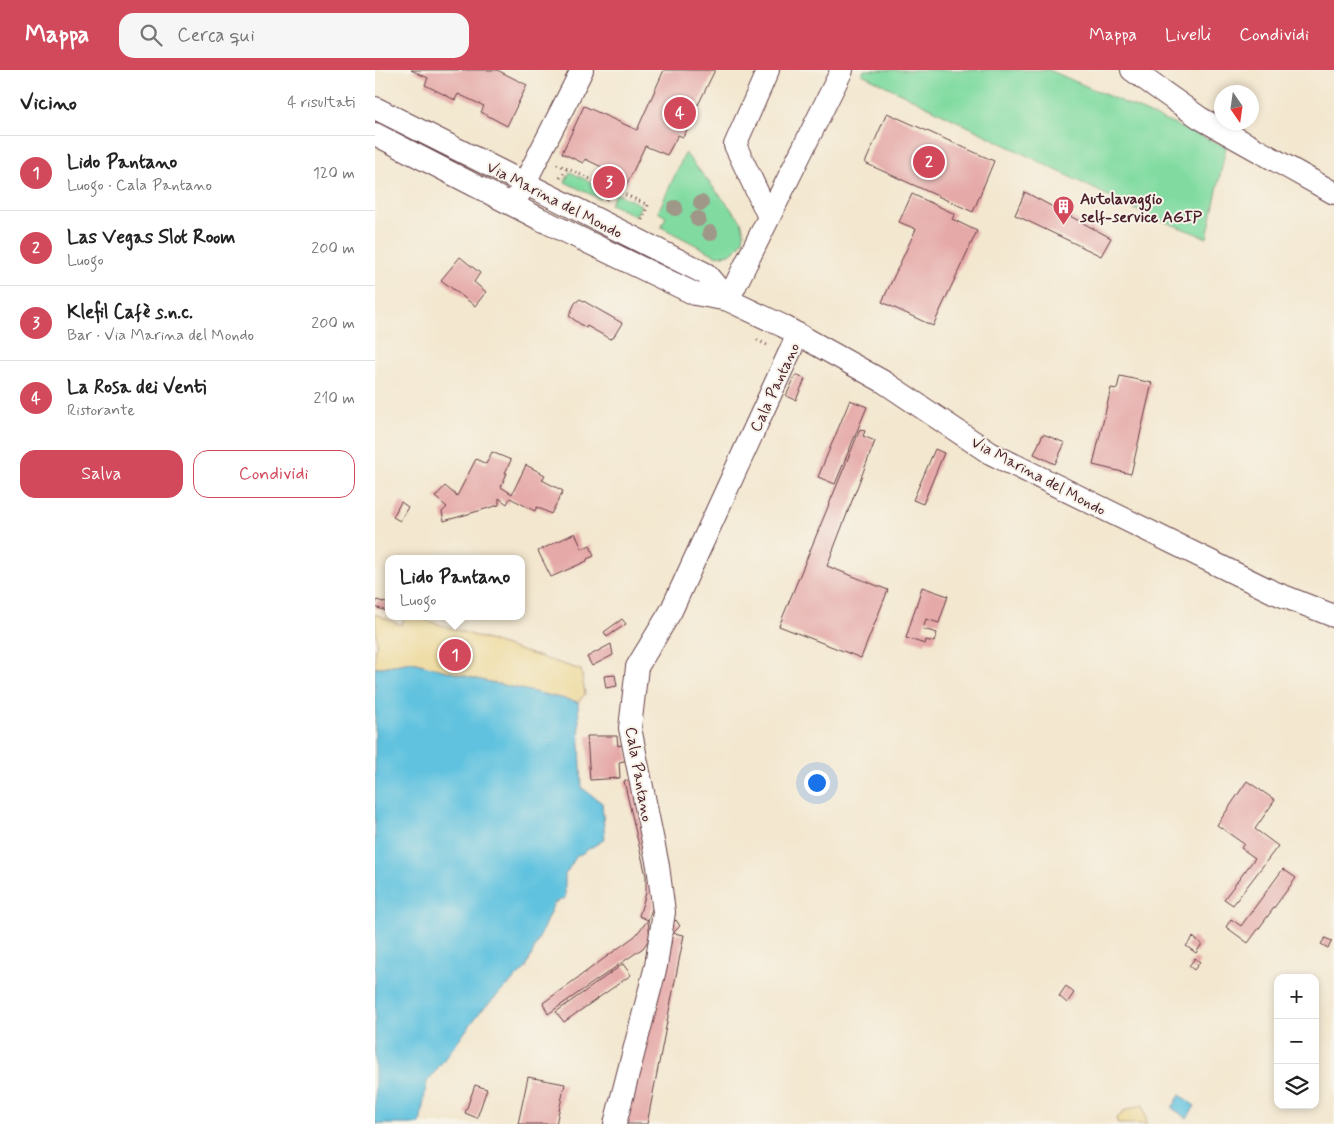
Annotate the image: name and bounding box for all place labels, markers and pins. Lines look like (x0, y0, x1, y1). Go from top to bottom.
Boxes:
pin: 4 (664, 94, 696, 132)
pin: 2 (913, 143, 945, 181)
pin: 3 (593, 163, 625, 201)
place label: Autolavaggio self-service AGIP (1079, 189, 1203, 228)
building icon: Autolavaggio self-service AGIP (1052, 195, 1076, 226)
pin: 1 (439, 636, 471, 674)

